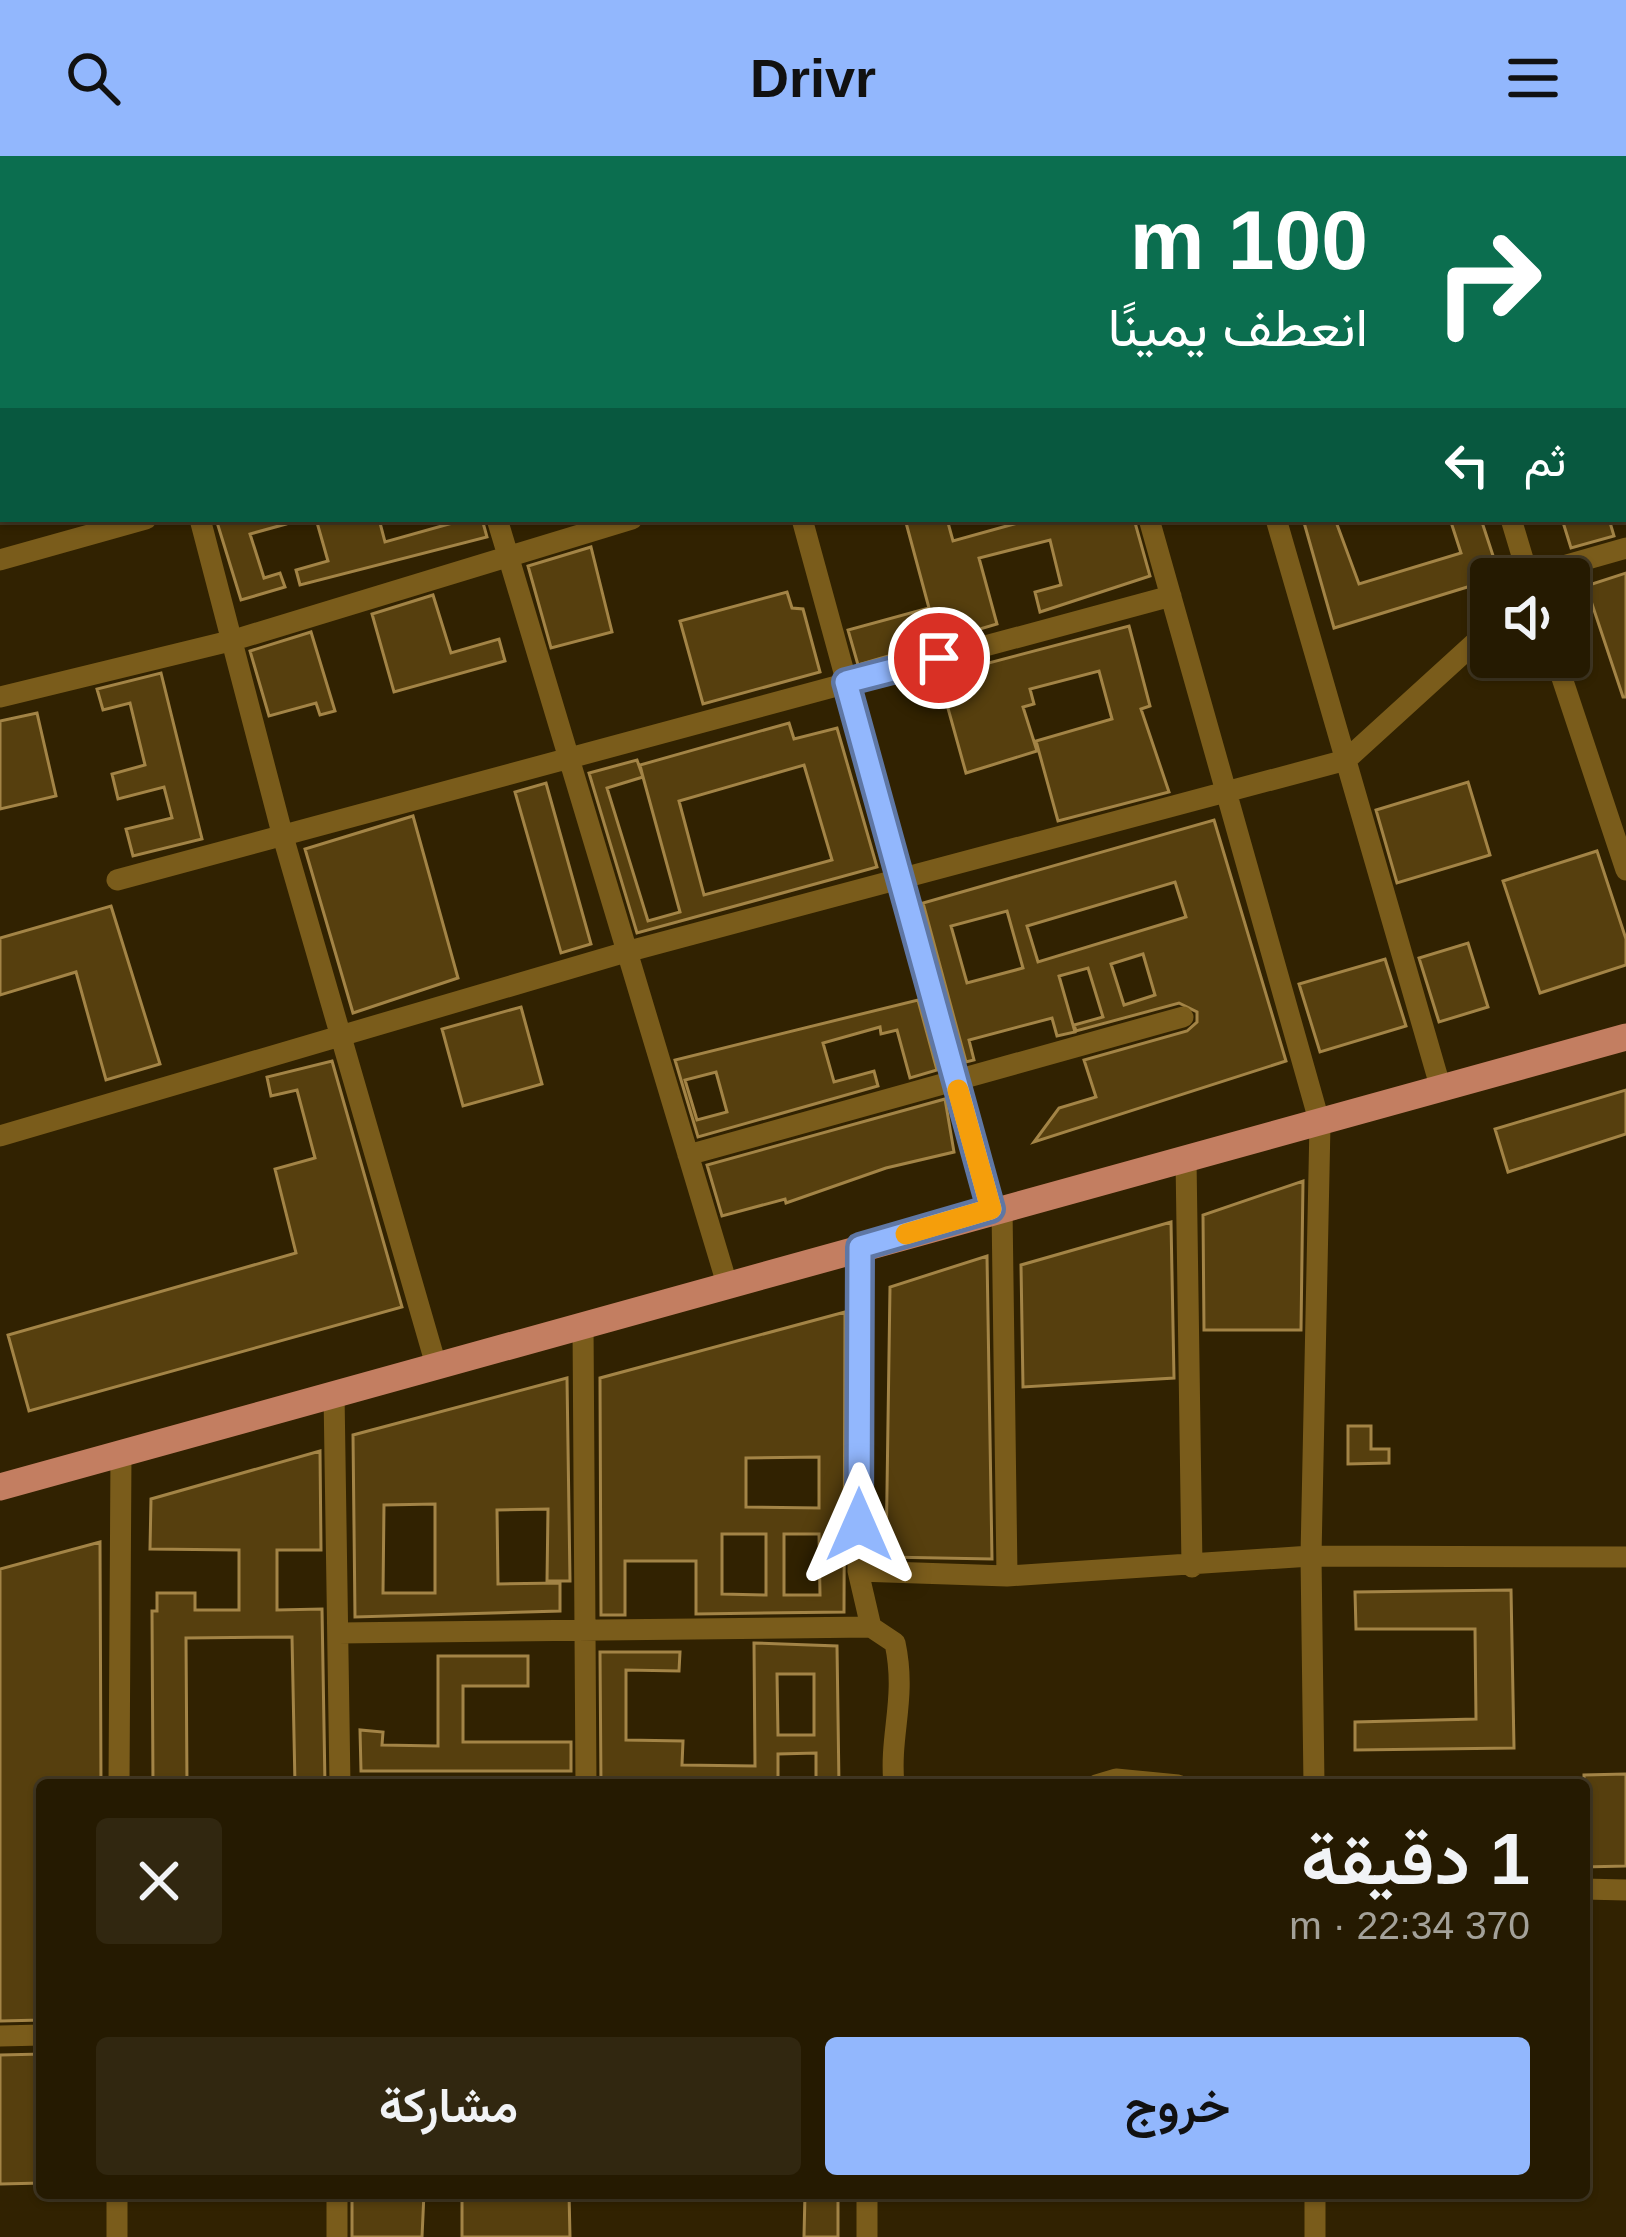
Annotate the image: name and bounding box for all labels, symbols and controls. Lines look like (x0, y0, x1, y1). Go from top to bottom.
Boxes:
icon: search (60, 45, 126, 111)
icon: menu (1500, 45, 1566, 111)
text: Drivr (750, 48, 876, 108)
text: 100 m (1130, 193, 1368, 287)
icon: right (1410, 204, 1566, 360)
text: انعطف يمينًا (1108, 297, 1368, 357)
icon: left (1434, 432, 1500, 498)
text: ثم (1524, 435, 1566, 486)
map controls (1470, 558, 1590, 678)
button: sound (1470, 558, 1590, 678)
pin (888, 607, 990, 709)
icon: arrive (906, 625, 972, 691)
position arrow (796, 1462, 922, 1588)
button: close (96, 1818, 222, 1944)
text: 1 دقيقة (1301, 1819, 1530, 1899)
text: 370 m · 22:34 (1289, 1904, 1530, 1947)
button: مشاركة (96, 2037, 801, 2175)
button: خروج (825, 2037, 1530, 2175)

